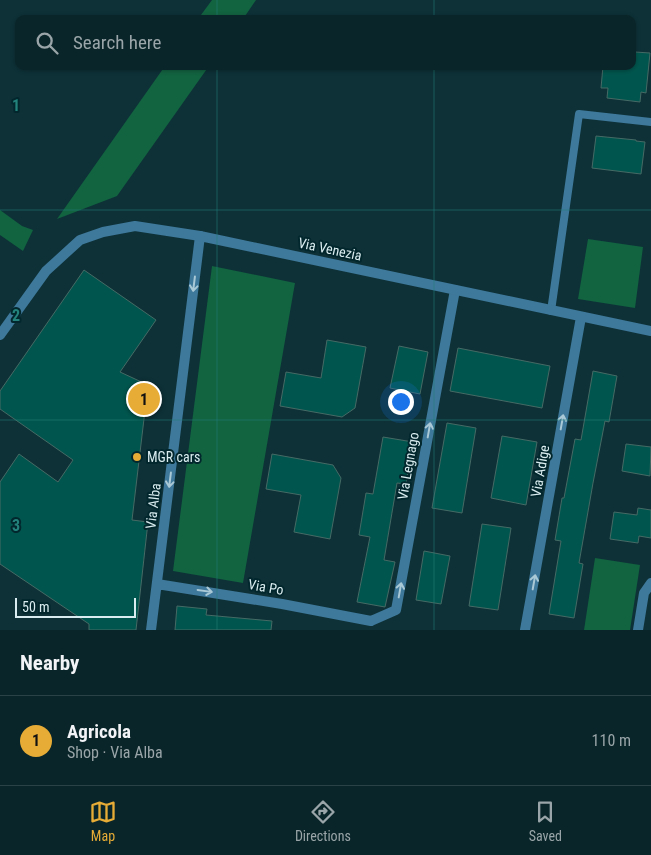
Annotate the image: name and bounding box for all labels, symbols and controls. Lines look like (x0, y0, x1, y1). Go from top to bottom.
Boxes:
search box (15, 15, 636, 70)
icon: search (33, 29, 61, 57)
text: Search here (73, 31, 161, 54)
text: 1 (12, 96, 20, 115)
street label: Via Venezia (297, 234, 363, 264)
one-way arrow (189, 276, 199, 292)
text: 2 (12, 306, 20, 325)
pin: 1 (128, 380, 160, 418)
your location (388, 389, 414, 415)
one-way arrow (558, 414, 568, 430)
one-way arrow (425, 422, 434, 438)
street label: Via Legnago (394, 431, 422, 501)
street label: Via Adige (528, 443, 553, 498)
place label: MGR cars (147, 449, 200, 465)
marker: MGR cars (131, 451, 143, 463)
one-way arrow (164, 472, 174, 488)
street label: Via Alba (142, 482, 164, 530)
text: 3 (12, 516, 20, 535)
one-way arrow (529, 574, 539, 590)
street label: Via Po (247, 576, 285, 598)
one-way arrow (396, 582, 406, 598)
one-way arrow (197, 587, 213, 597)
scale bar (15, 595, 136, 618)
text: 50 m (22, 599, 50, 615)
text: Nearby (20, 651, 79, 675)
text: Agricola (67, 720, 131, 743)
text: 1 (32, 731, 40, 750)
text: 110 m (592, 731, 631, 750)
text: Shop · Via Alba (67, 743, 163, 762)
tab: Map (89, 798, 117, 844)
tab: Directions (295, 798, 351, 844)
tab: Saved (529, 798, 562, 844)

